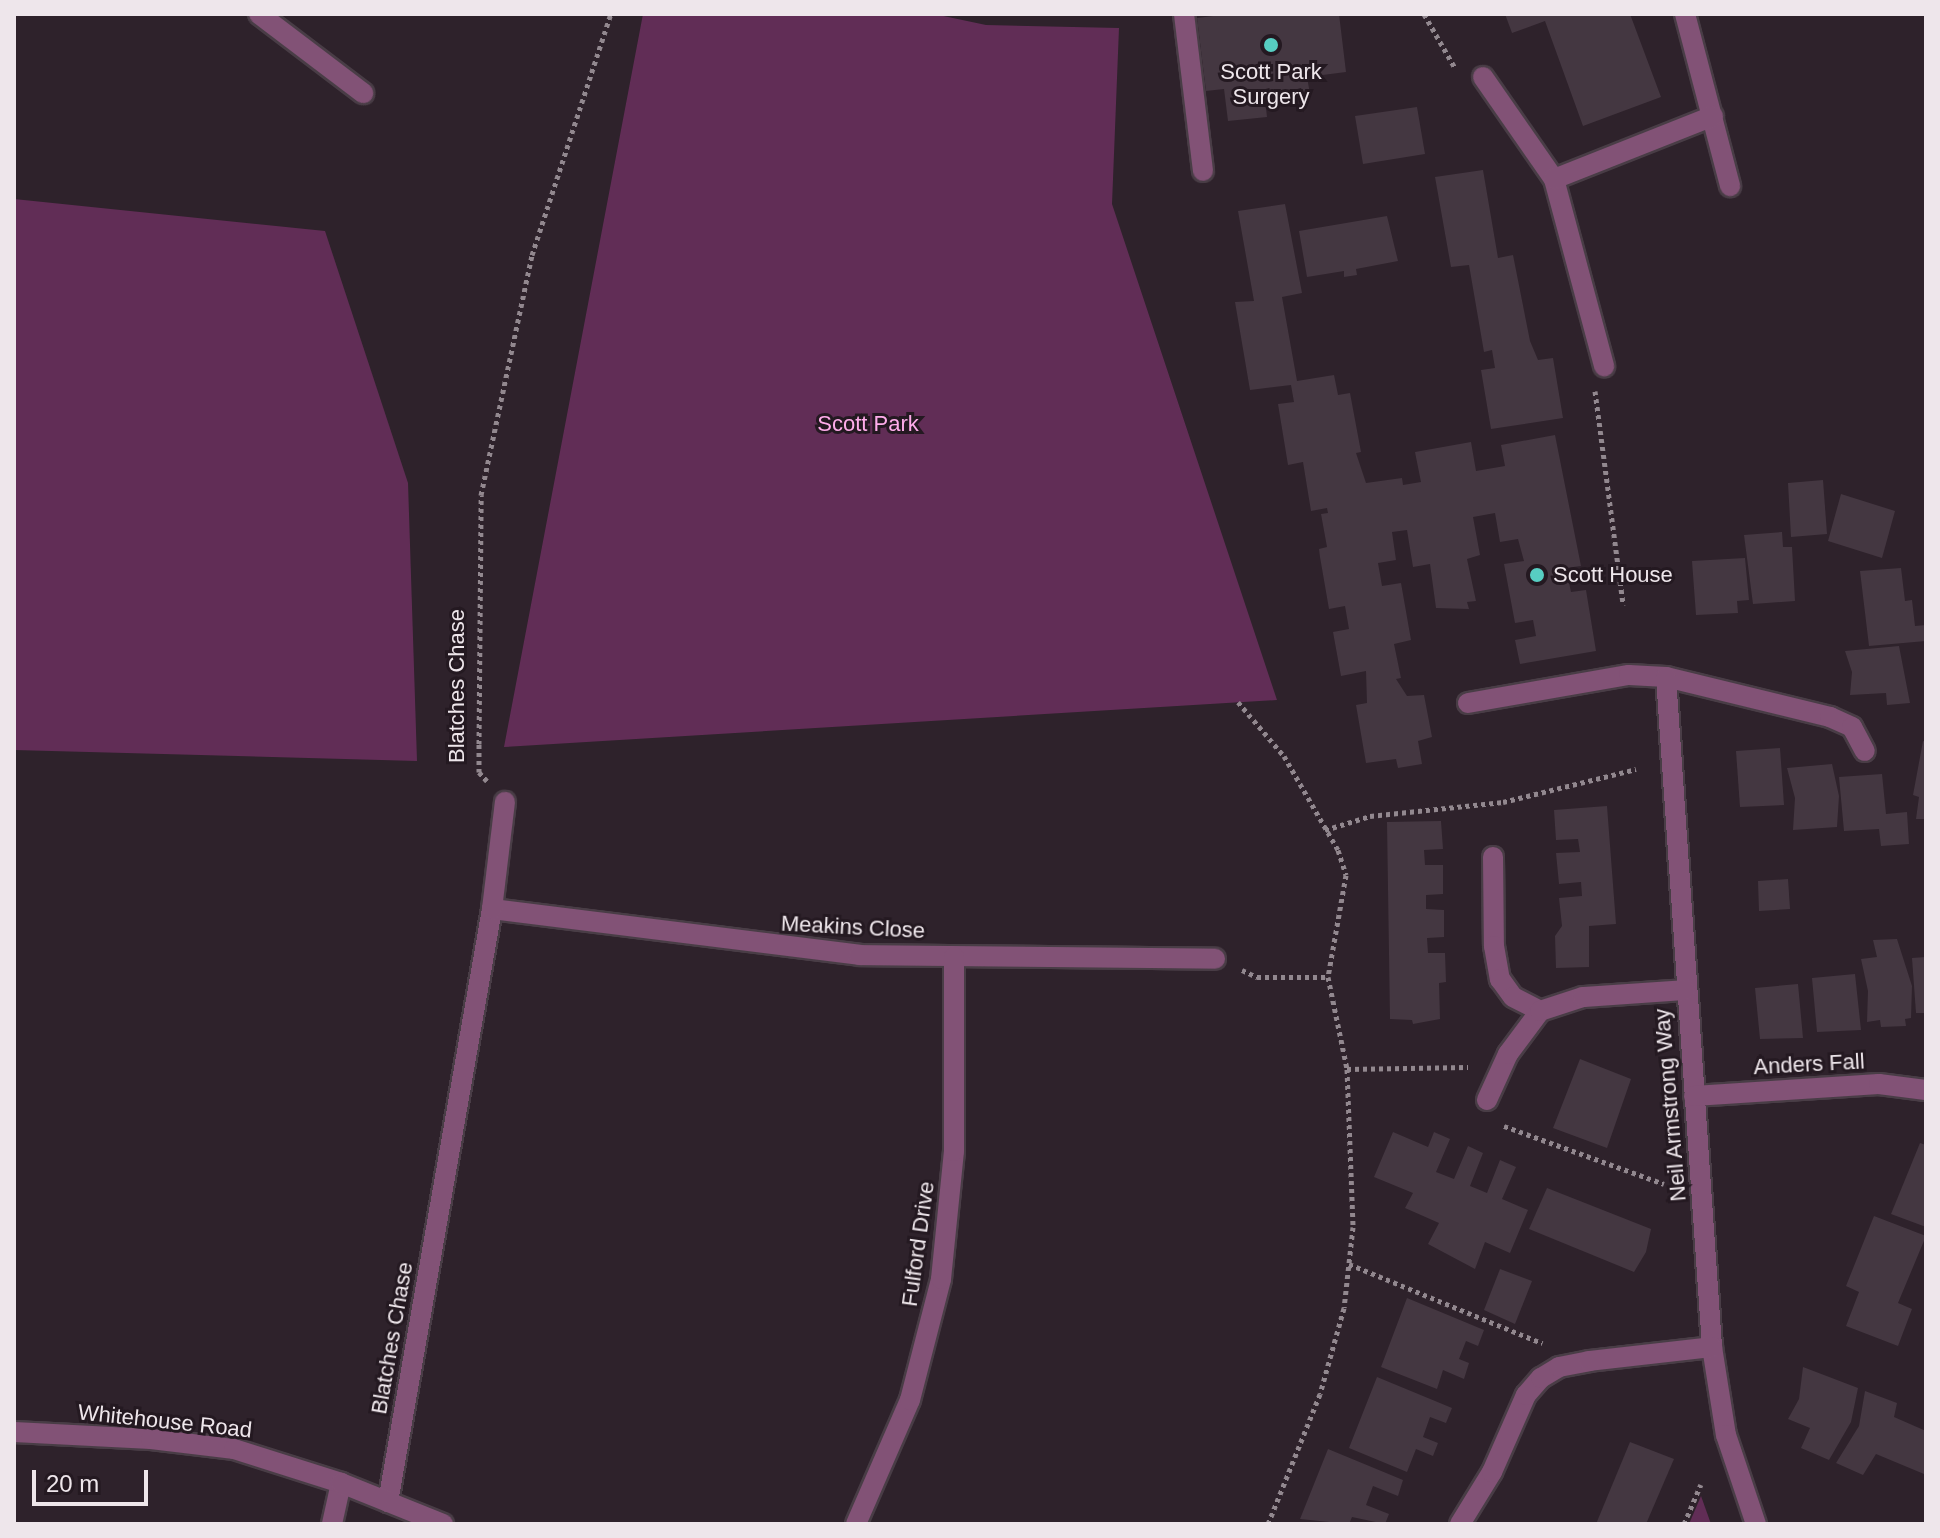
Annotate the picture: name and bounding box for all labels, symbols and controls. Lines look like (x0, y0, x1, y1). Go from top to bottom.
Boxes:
marker: Scott Park Surgery (1262, 36, 1280, 54)
place label: Scott Park Surgery (1220, 58, 1322, 110)
park label: Scott Park (817, 411, 919, 437)
place label: Scott House (1553, 562, 1673, 588)
marker: Scott House (1528, 566, 1546, 584)
street label: Blatches Chase (444, 609, 470, 763)
street label: Meakins Close (780, 910, 926, 944)
street label: Neil Armstrong Way (1648, 1007, 1692, 1203)
street label: Anders Fall (1753, 1048, 1865, 1080)
street label: Fulford Drive (896, 1180, 940, 1308)
street label: Blatches Chase (366, 1260, 418, 1416)
street label: Whitehouse Road (77, 1399, 253, 1443)
scale bar (36, 1454, 152, 1504)
text: 20 m (46, 1470, 99, 1497)

